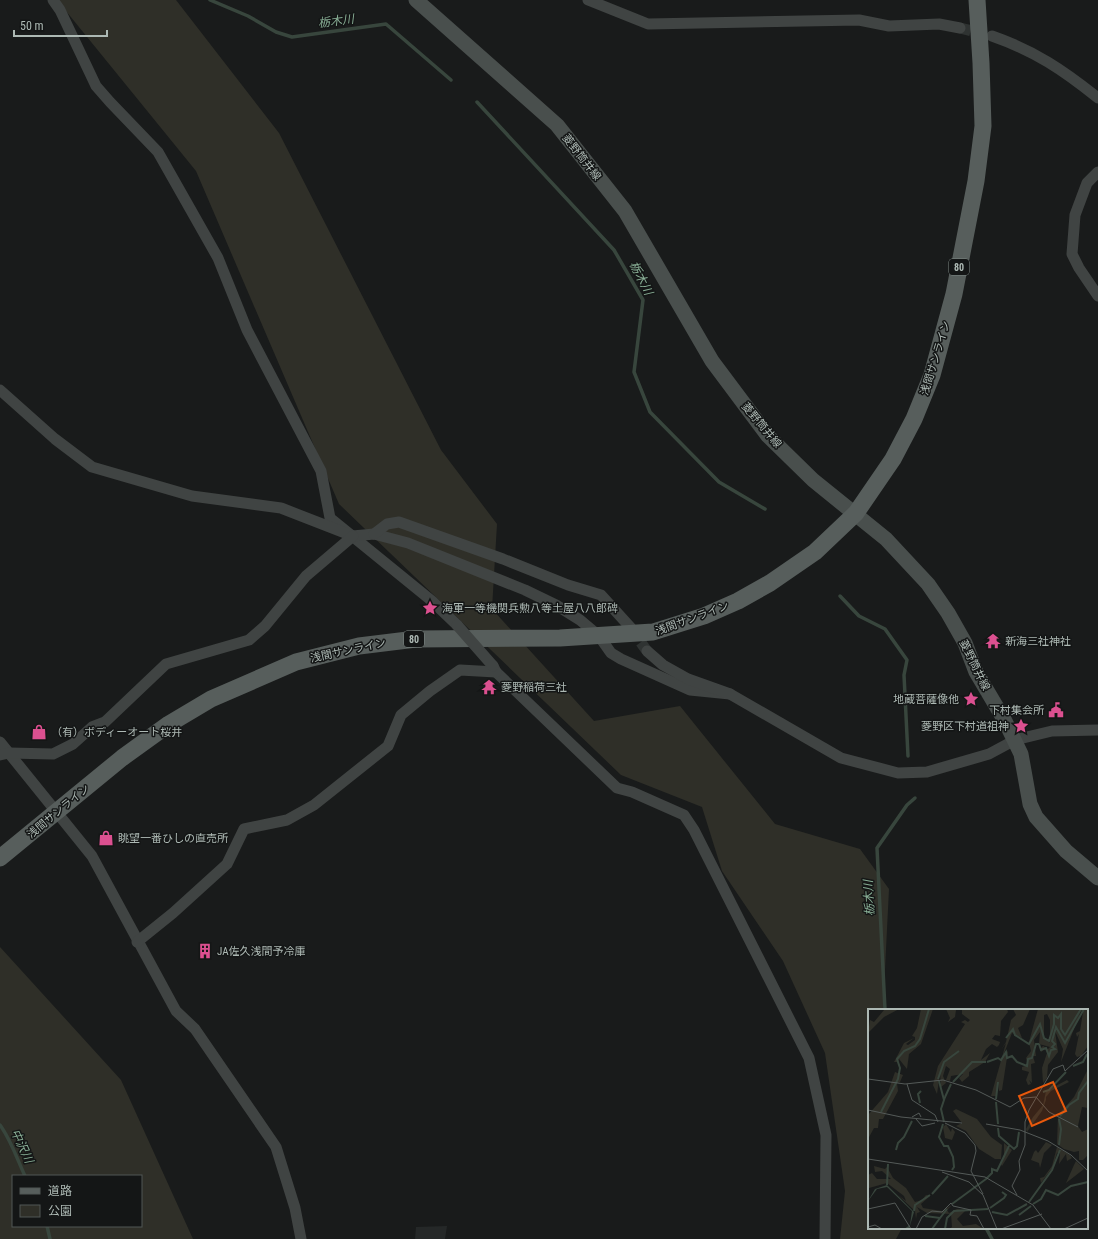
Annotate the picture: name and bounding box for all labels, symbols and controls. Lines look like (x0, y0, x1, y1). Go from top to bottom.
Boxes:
scale bar (14, 12, 107, 38)
water label: 栃木川 (317, 12, 357, 30)
text: 50 m (20, 19, 44, 33)
street label: 菱野筒井線 (560, 132, 604, 183)
water label: 栃木川 (627, 259, 656, 299)
road number: 80 (949, 259, 969, 275)
street label: 浅間サンライン (918, 319, 953, 397)
street label: 菱野筒井線 (739, 400, 784, 451)
place icon: 海軍一等機関兵勲八等土屋八八郎碑 (421, 599, 439, 617)
street label: 浅間サンライン (654, 599, 731, 638)
place label: 海軍一等機関兵勲八等土屋八八郎碑 (442, 602, 618, 615)
road number: 80 (404, 631, 424, 647)
temple icon: 新海三社神社 (984, 632, 1002, 650)
place label: 新海三社神社 (1005, 635, 1071, 648)
street label: 浅間サンライン (309, 636, 387, 665)
street label: 菱野筒井線 (957, 638, 992, 693)
temple icon: 菱野稲荷三社 (480, 678, 498, 696)
place label: 菱野稲荷三社 (501, 681, 567, 694)
place icon: 地蔵菩薩像他 (962, 690, 980, 708)
place label: 地蔵菩薩像他 (893, 693, 959, 706)
public building icon: 下村集会所 (1047, 701, 1065, 719)
place label: 下村集会所 (989, 704, 1045, 717)
place icon: 菱野区下村道祖神 (1012, 717, 1030, 735)
place label: 菱野区下村道祖神 (921, 720, 1009, 733)
shop icon: （有）ボディーオート桜井 (30, 723, 48, 741)
place label: （有）ボディーオート桜井 (51, 726, 182, 739)
street label: 浅間サンライン (25, 782, 92, 841)
shop icon: 眺望一番ひしの直売所 (97, 829, 115, 847)
place label: 眺望一番ひしの直売所 (118, 832, 229, 845)
water label: 栃木川 (861, 878, 877, 916)
building icon: JA佐久浅間予冷庫 (196, 942, 214, 960)
place label: JA佐久浅間予冷庫 (217, 945, 306, 958)
inset map (868, 1009, 1088, 1229)
water label: 中沢川 (8, 1127, 37, 1167)
legend (12, 1175, 142, 1227)
text: 道路 (48, 1184, 72, 1198)
text: 公園 (48, 1204, 72, 1218)

